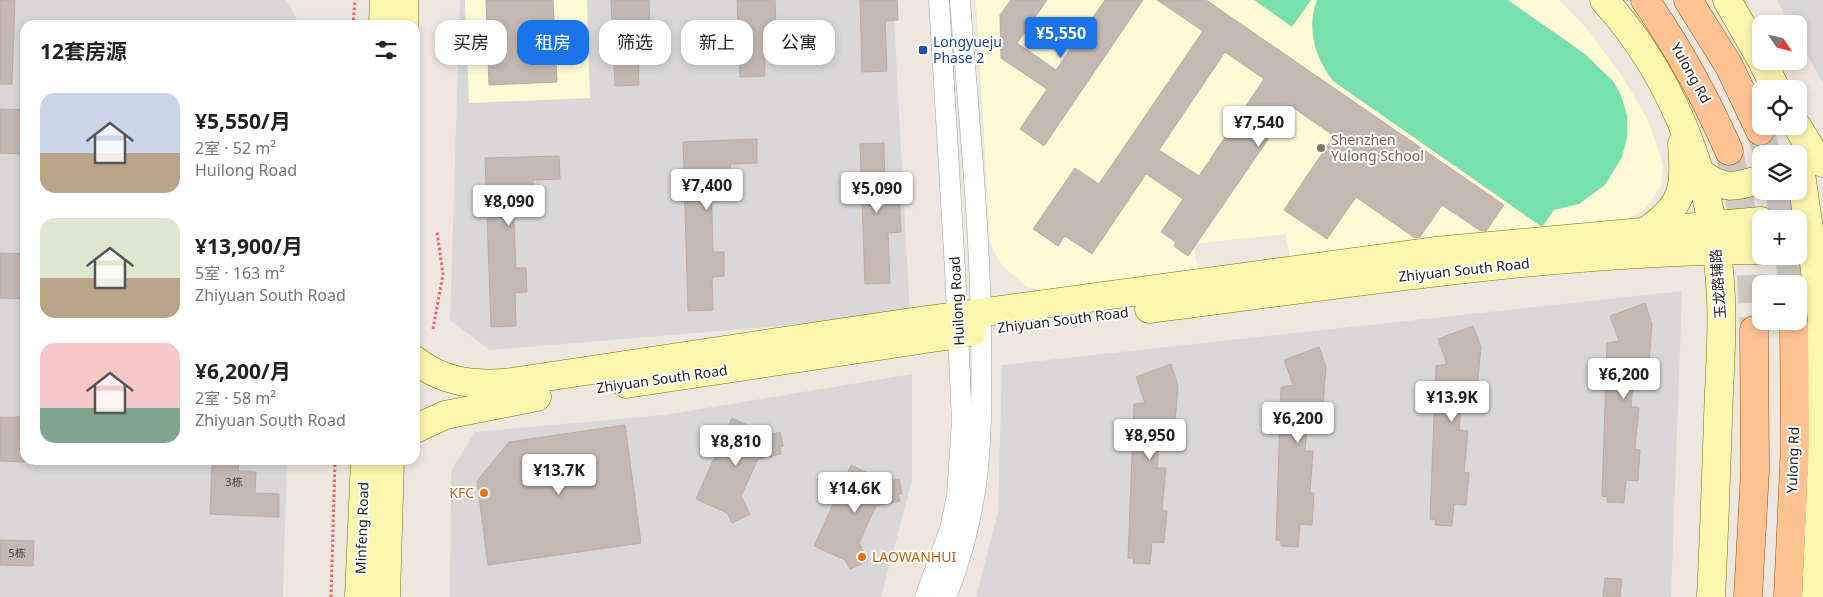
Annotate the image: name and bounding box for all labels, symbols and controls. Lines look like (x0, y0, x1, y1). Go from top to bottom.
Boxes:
north arrow (1752, 15, 1808, 70)
map controls (1752, 15, 1807, 330)
pin: ¥5,550 (1020, 17, 1102, 59)
chip: 买房 (435, 20, 507, 65)
chip: 租房 (517, 20, 589, 65)
chip: 筛选 (599, 20, 671, 65)
chip: 新上 (681, 20, 753, 65)
chip: 公寓 (763, 20, 835, 65)
text: ¥5,550 (1036, 22, 1086, 44)
place label: Longyueju Phase 2 (933, 32, 1002, 67)
icon: filters (372, 36, 400, 64)
text: 12套房源 (40, 37, 127, 65)
street label: Yulong Rd (1667, 39, 1716, 106)
marker: Longyueju Phase 2 (917, 44, 929, 56)
button: locate (1752, 80, 1807, 135)
pin: ¥7,540 (1218, 106, 1300, 148)
text: ¥5,550/月 (195, 107, 291, 135)
text: ¥7,540 (1234, 111, 1284, 133)
icon: home (80, 113, 140, 173)
place label: Shenzhen Yulong School (1331, 130, 1424, 165)
text: 2室 · 52 m² (195, 137, 276, 159)
marker: Shenzhen Yulong School (1315, 142, 1327, 154)
button: layers (1752, 145, 1807, 200)
text: Huilong Road (195, 159, 297, 181)
pin: ¥7,400 (666, 168, 748, 211)
pin: ¥5,090 (836, 172, 918, 214)
text: ¥7,400 (682, 174, 732, 196)
text: ¥5,090 (852, 177, 902, 199)
pin: ¥8,090 (468, 184, 550, 227)
text: ¥8,090 (484, 190, 534, 212)
button: + (1752, 210, 1807, 265)
text: ¥13,900/月 (195, 232, 303, 260)
icon: home (80, 238, 140, 298)
street label: 玉龙路辅路 (1706, 248, 1729, 320)
street label: Zhiyuan South Road (1397, 253, 1531, 286)
street label: Huilong Road (945, 256, 968, 346)
text: 5室 · 163 m² (195, 262, 285, 284)
button: − (1752, 275, 1807, 330)
text: Zhiyuan South Road (195, 284, 346, 306)
street label: Zhiyuan South Road (996, 302, 1130, 337)
text: ¥6,200/月 (195, 357, 291, 385)
pin: ¥6,200 (1583, 358, 1665, 400)
street label: Zhiyuan South Road (595, 360, 729, 397)
icon: home (80, 363, 140, 423)
text: ¥6,200 (1599, 363, 1649, 385)
pin: ¥13.9K (1411, 380, 1493, 423)
text: ¥13.9K (1426, 386, 1478, 408)
text: 2室 · 58 m² (195, 387, 276, 409)
pin: ¥6,200 (1257, 402, 1339, 444)
text: ¥6,200 (1273, 407, 1323, 429)
text: Zhiyuan South Road (195, 409, 346, 431)
pin: ¥8,950 (1109, 418, 1191, 461)
pin: ¥8,810 (695, 424, 777, 467)
text: ¥8,950 (1125, 424, 1175, 446)
street label: Yulong Rd (1782, 426, 1803, 494)
text: ¥8,810 (711, 430, 761, 452)
pin: ¥13.7K (518, 454, 600, 496)
text: ¥13.7K (533, 459, 585, 481)
pin: ¥14.6K (814, 472, 896, 514)
house number: 3栋 (225, 474, 243, 489)
text: ¥14.6K (829, 477, 881, 499)
street label: Minfeng Road (350, 482, 373, 574)
place label: KFC (449, 483, 474, 502)
marker: KFC (478, 487, 490, 499)
house number: 5栋 (8, 545, 26, 560)
place label: LAOWANHUI (872, 547, 956, 566)
marker: LAOWANHUI (856, 551, 868, 563)

